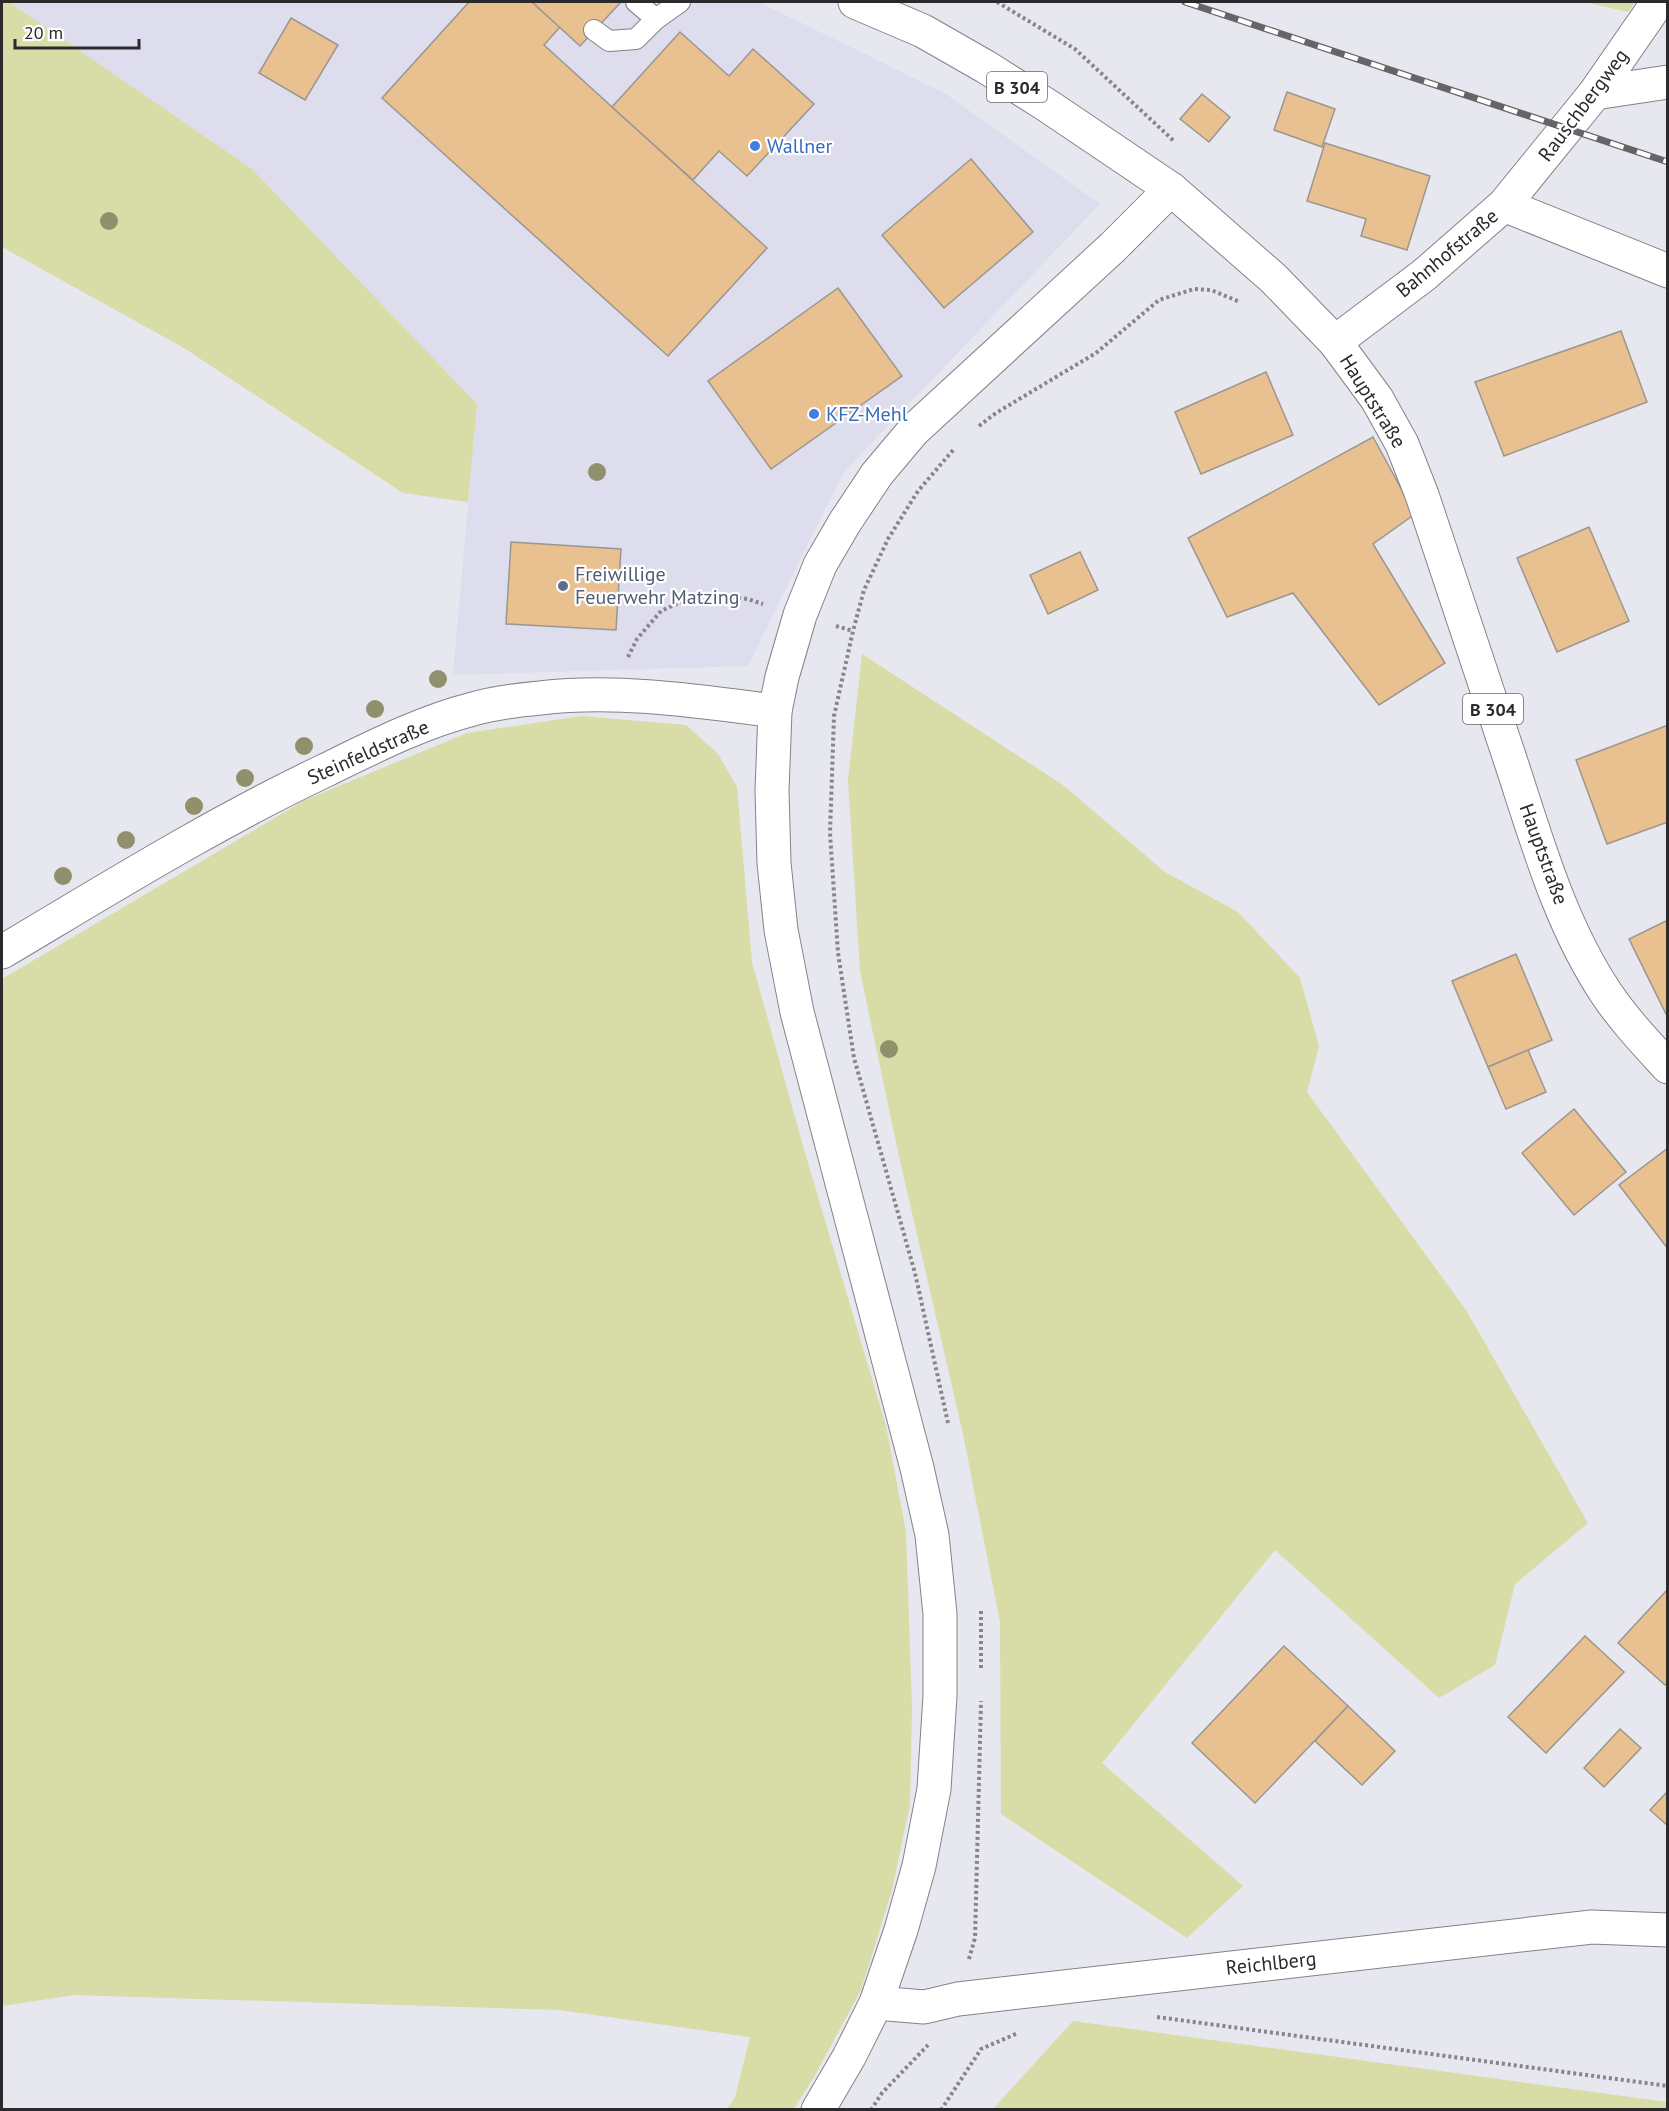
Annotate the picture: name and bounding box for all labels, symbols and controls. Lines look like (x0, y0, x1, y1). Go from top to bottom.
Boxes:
scale bar (15, 12, 140, 50)
text: 20 m (24, 21, 63, 44)
street label: Rauschbergweg (1532, 43, 1634, 167)
road number: B 304 (987, 72, 1047, 102)
place label: Wallner (767, 133, 832, 159)
marker: Wallner (748, 139, 762, 153)
street label: Bahnhofstraße (1391, 203, 1503, 303)
street label: Hauptstraße (1334, 349, 1412, 453)
place label: KFZ-Mehl (826, 401, 908, 427)
marker: KFZ-Mehl (807, 407, 821, 421)
place label: Freiwillige Feuerwehr Matzing (575, 561, 739, 610)
marker: Freiwillige Feuerwehr Matzing (556, 579, 570, 593)
road number: B 304 (1463, 694, 1523, 724)
street label: Steinfeldstraße (303, 714, 433, 790)
street label: Hauptstraße (1514, 800, 1574, 908)
street label: Reichlberg (1225, 1945, 1317, 1981)

